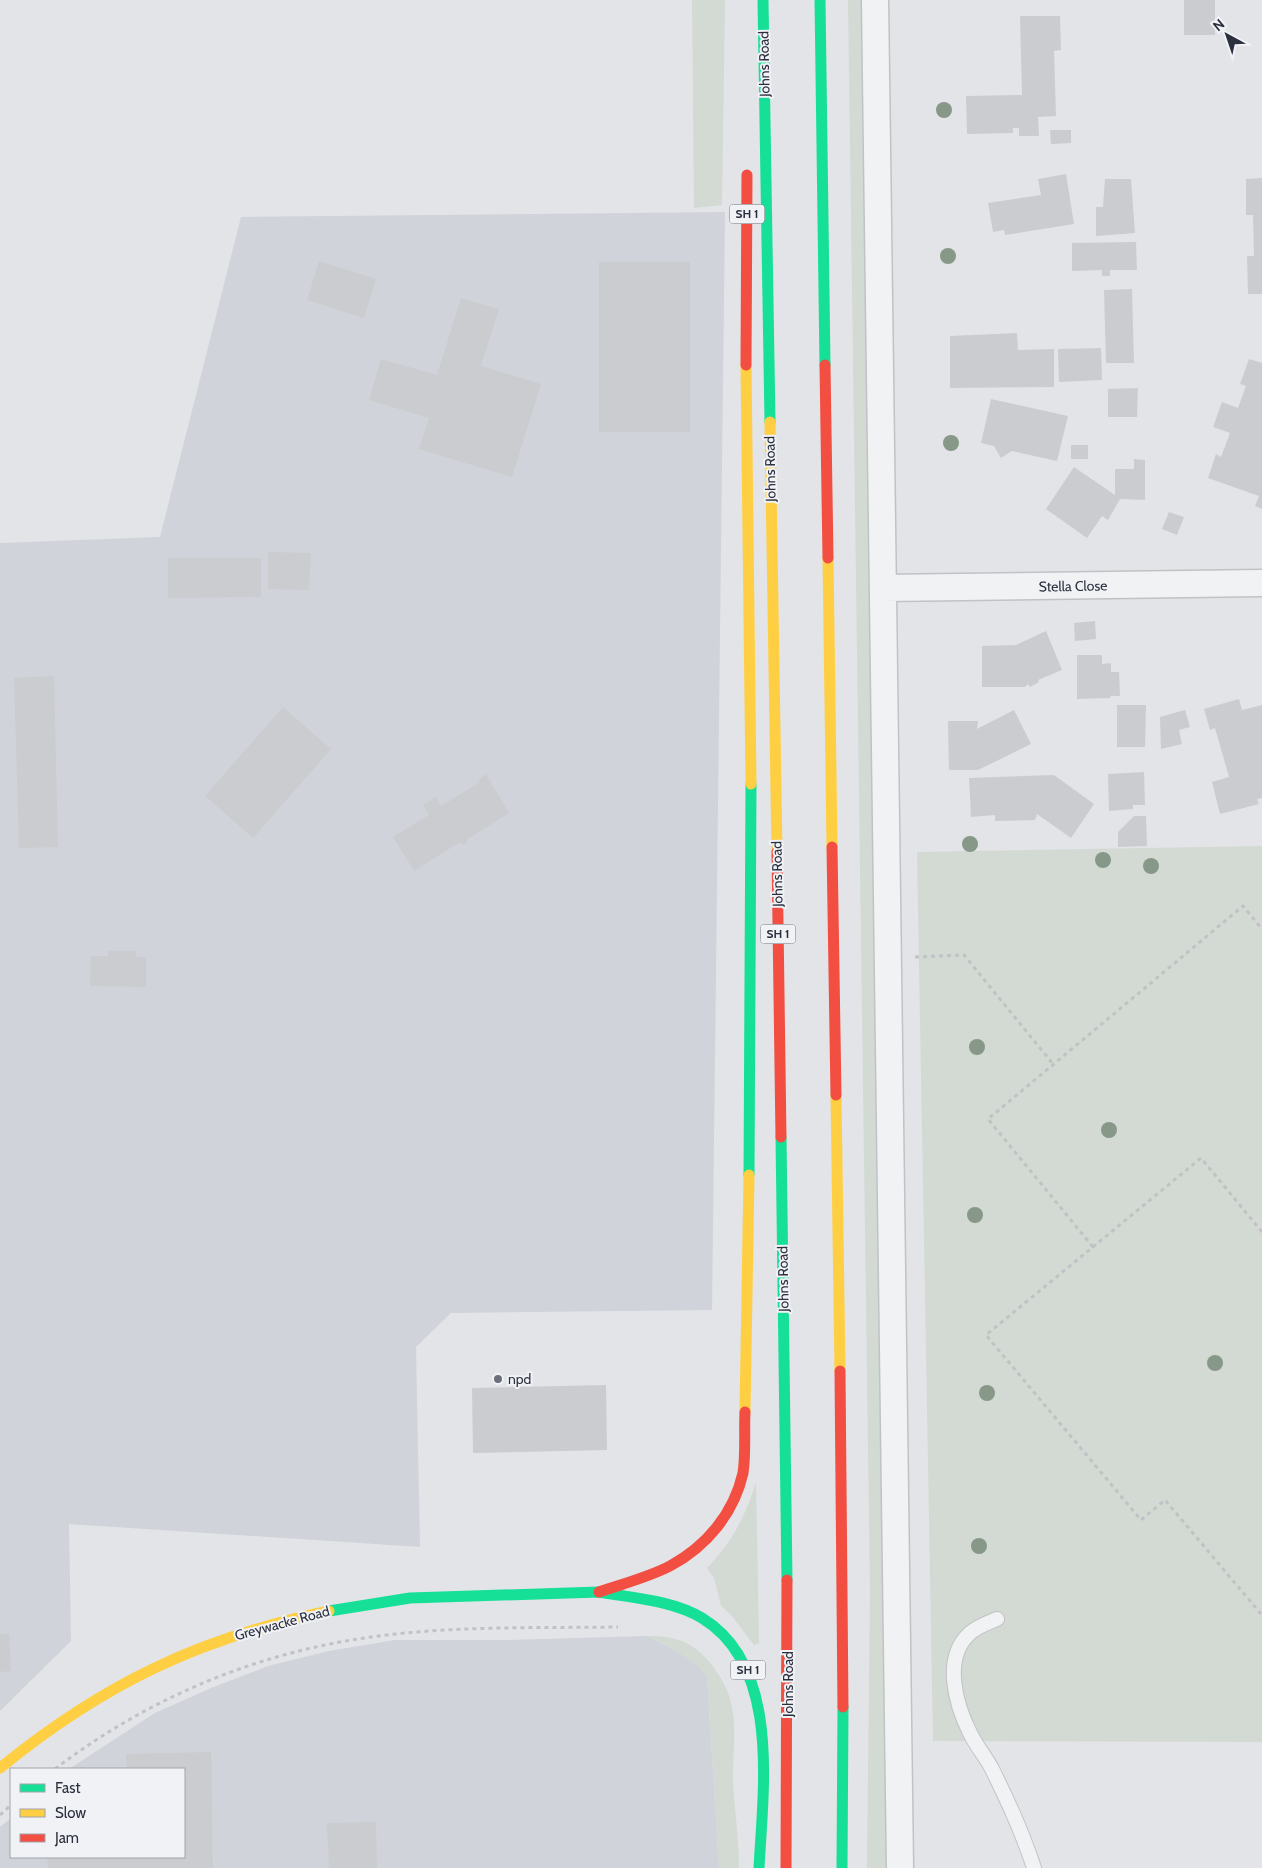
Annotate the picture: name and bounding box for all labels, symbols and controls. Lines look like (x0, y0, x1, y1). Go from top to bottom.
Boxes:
north arrow (1202, 10, 1252, 60)
text: N (1209, 15, 1228, 35)
street label: Johns Road (754, 31, 774, 98)
road number: SH 1 (730, 204, 764, 223)
street label: Johns Road (760, 436, 780, 503)
street label: Stella Close (1038, 576, 1108, 596)
street label: Johns Road (767, 841, 787, 908)
road number: SH 1 (760, 924, 796, 944)
street label: Johns Road (773, 1246, 793, 1313)
place label: npd (508, 1370, 531, 1388)
marker: npd (492, 1373, 504, 1385)
street label: Greywacke Road (233, 1602, 331, 1644)
street label: Johns Road (779, 1651, 797, 1718)
road number: SH 1 (730, 1660, 766, 1680)
legend (10, 1768, 185, 1858)
text: Fast (55, 1779, 80, 1797)
text: Slow (55, 1804, 86, 1822)
text: Jam (54, 1829, 79, 1847)

